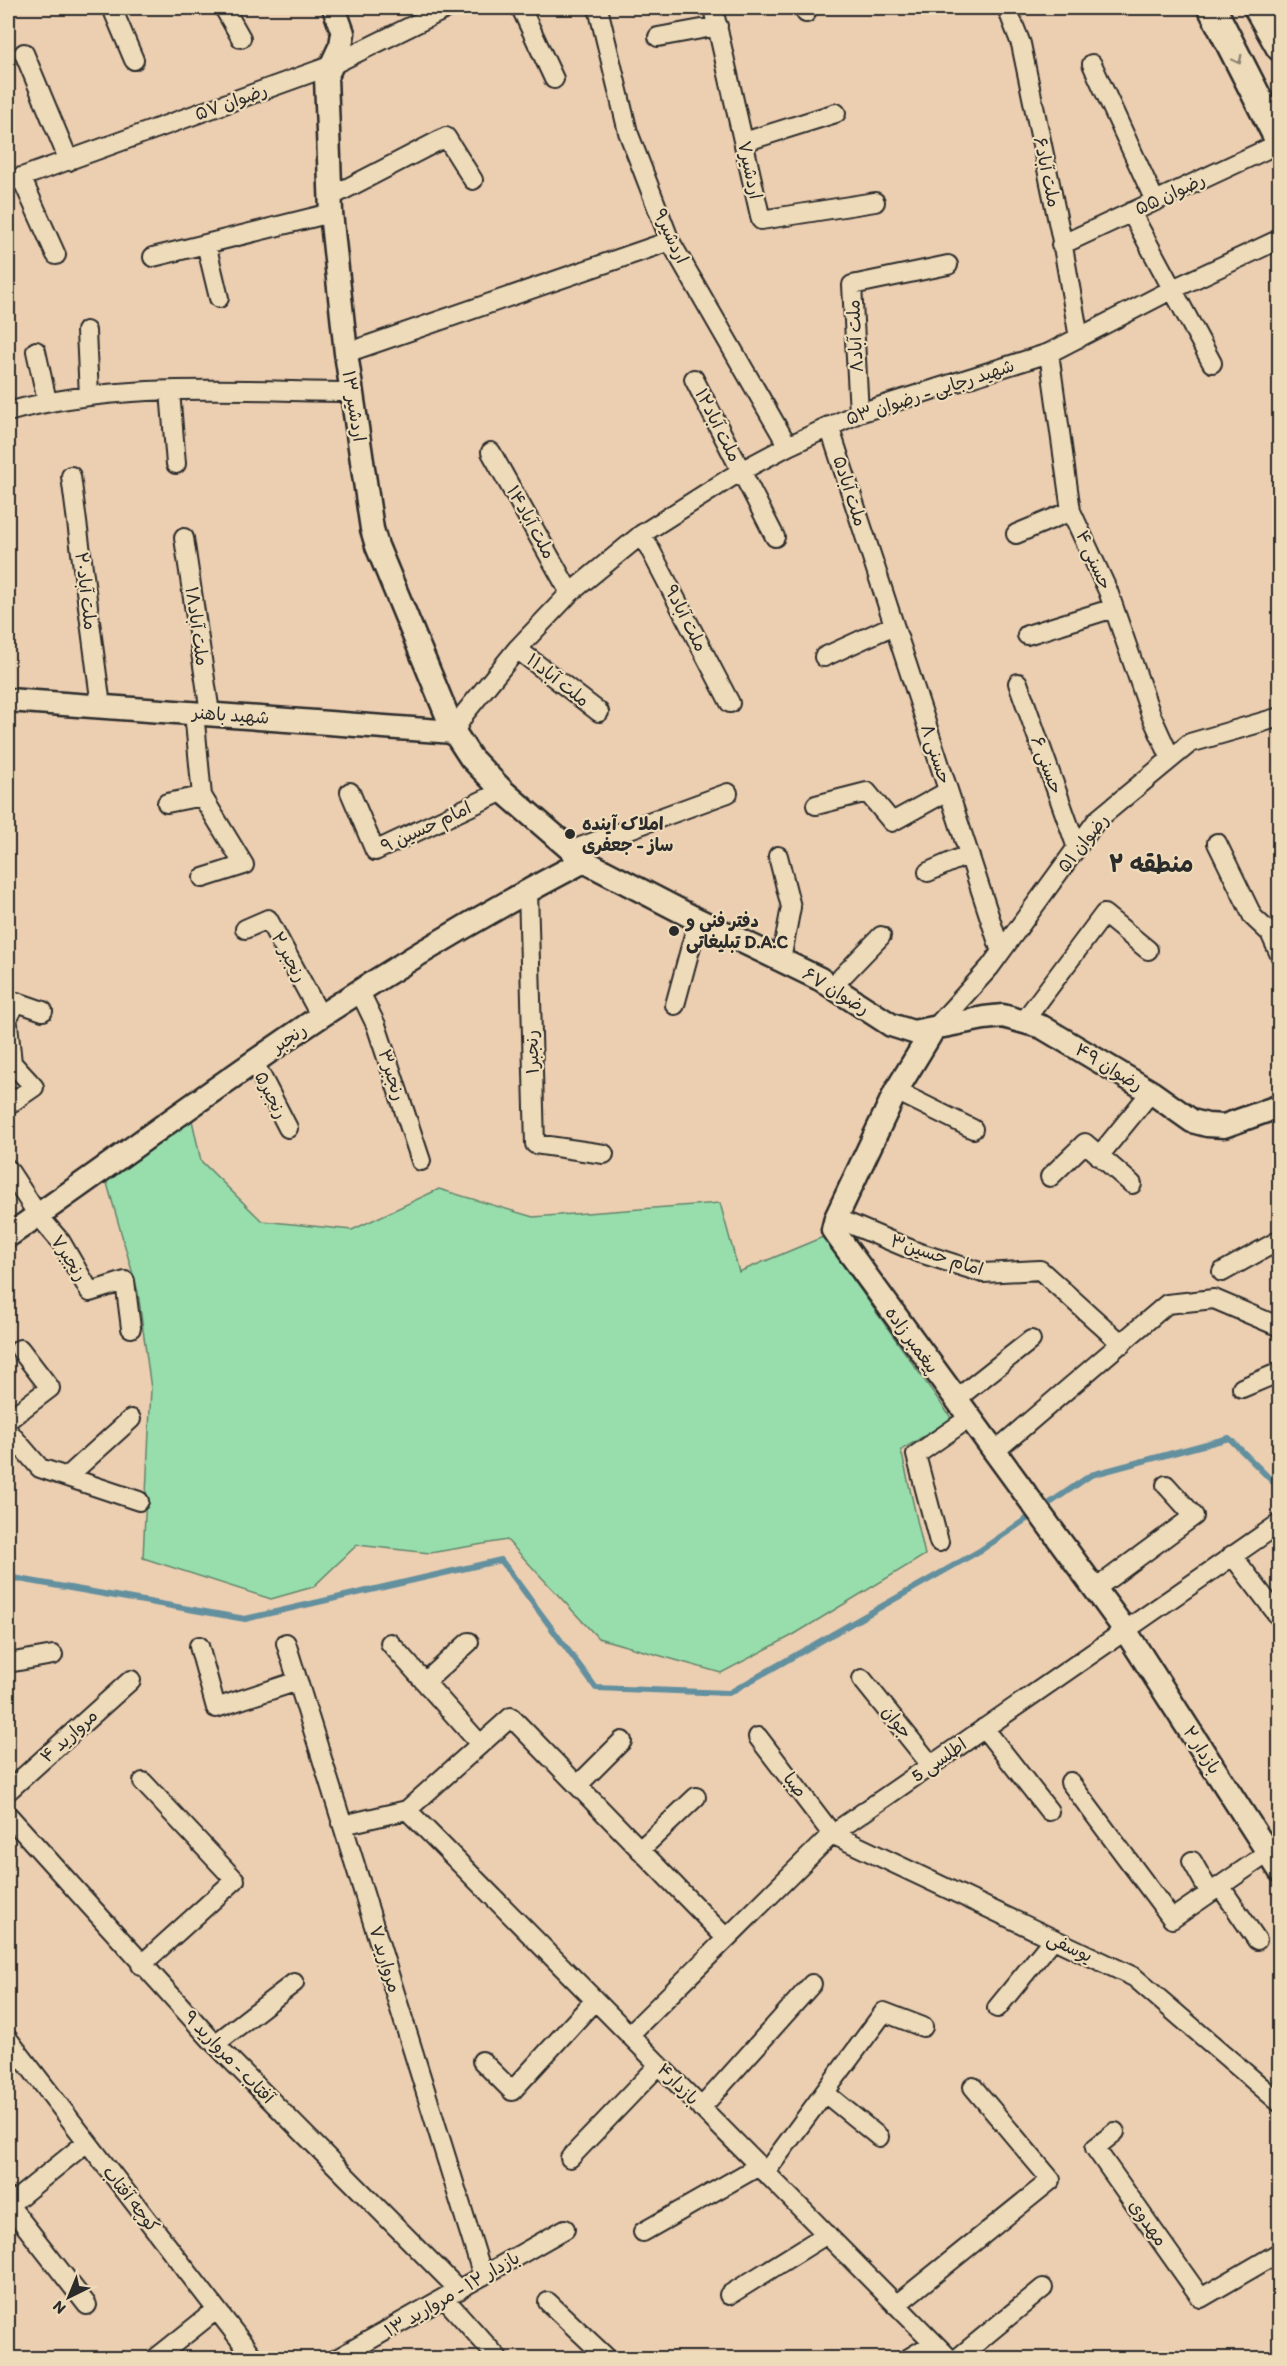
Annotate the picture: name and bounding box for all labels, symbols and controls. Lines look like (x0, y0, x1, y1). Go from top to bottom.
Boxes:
one-way arrow (1231, 53, 1242, 64)
street label: رضوان ۵۷ (192, 79, 270, 125)
street label: ملت آباد۶ (1029, 135, 1065, 209)
street label: اردشیر۷ (733, 139, 767, 201)
street label: رضوان ۵۵ (1131, 168, 1209, 220)
street label: اردشیر۹ (649, 205, 693, 267)
street label: ملت آباد۸ (842, 299, 868, 373)
street label: شهید رجایی - رضوان ۵۳ (843, 354, 1017, 430)
street label: اردشیر ۱۳ (338, 369, 370, 443)
street label: ملت آباد۱۲ (690, 385, 746, 465)
street label: ملت آباد۵ (828, 453, 872, 529)
street label: ملت آباد۱۴ (502, 481, 560, 563)
street label: حسنی ۴ (1071, 527, 1117, 593)
street label: ملت آباد۲۰ (70, 551, 102, 631)
street label: ملت آباد۹ (660, 581, 712, 655)
street label: ملت آباد۱۸ (181, 585, 213, 667)
street label: ملت آباد۱۱ (522, 649, 594, 711)
street label: شهید باهنر (190, 701, 270, 729)
street label: حسنی ۸ (916, 721, 956, 787)
street label: حسنی ۶ (1026, 733, 1068, 797)
street label: امام حسین ۹ (377, 797, 476, 860)
street label: رضوان ۵۱ (1053, 809, 1113, 877)
place label: املاک آینده ساز - جعفری (582, 813, 673, 856)
marker: املاک آینده ساز - جعفری (563, 827, 577, 841)
district label: منطقه ۲ (1109, 849, 1193, 878)
place label: دفتر فنی و تبلیغاتی D.A.C (684, 910, 789, 954)
marker: دفتر فنی و تبلیغاتی D.A.C (667, 924, 681, 938)
street label: رنجبر ۲ (267, 928, 311, 986)
street label: رضوان ۶۷ (799, 963, 873, 1019)
street label: رنجبر (266, 1018, 311, 1059)
street label: رنجبر۱ (520, 1029, 544, 1075)
street label: رضوان ۴۹ (1071, 1038, 1147, 1096)
street label: رنجبر۳ (373, 1047, 411, 1103)
street label: رنجبر۵ (250, 1068, 292, 1122)
street label: امام حسین۳ (887, 1230, 986, 1283)
street label: رنجبر۷ (46, 1231, 92, 1285)
street label: پیغمبر زاده (880, 1302, 944, 1378)
street label: جوان (877, 1701, 917, 1743)
street label: مروارید ۴ (36, 1704, 102, 1768)
street label: بازدار ۲ (1178, 1722, 1226, 1778)
street label: اطلسی 5 (907, 1733, 971, 1787)
street label: صبا (778, 1768, 812, 1802)
street label: مروارید ۷ (364, 1923, 406, 1995)
street label: یوسفی (1044, 1927, 1096, 1967)
street label: آفتاب - مروارید ۹ (179, 2006, 280, 2109)
street label: بازدار۴ (652, 2058, 704, 2110)
street label: کوچه آفتاب (97, 2161, 164, 2238)
street label: مهدوی (1124, 2195, 1172, 2251)
street label: بازدار ۱۲ - مروارید ۱۳ (380, 2246, 524, 2342)
north arrow (39, 2267, 99, 2327)
text: N (49, 2297, 70, 2318)

